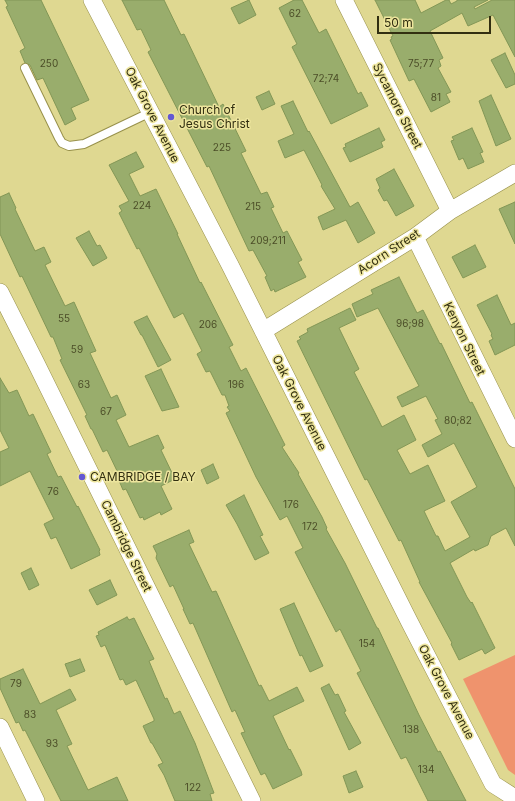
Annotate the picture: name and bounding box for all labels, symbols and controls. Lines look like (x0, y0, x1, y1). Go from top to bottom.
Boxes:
house number: 62 (289, 8, 301, 20)
scale bar (379, 8, 493, 34)
text: 50 m (384, 15, 413, 30)
house number: 250 (40, 58, 58, 70)
house number: 75;77 (408, 58, 434, 70)
street label: Sycamore Street (369, 61, 425, 151)
street label: Oak Grove Avenue (122, 65, 182, 165)
house number: 72;74 (313, 73, 339, 85)
house number: 81 (431, 92, 441, 104)
place label: Church of Jesus Christ (179, 103, 250, 131)
marker: Church of Jesus Christ (166, 112, 176, 122)
house number: 225 (213, 142, 231, 154)
house number: 224 (133, 200, 151, 212)
house number: 215 (245, 201, 261, 213)
street label: Acorn Street (355, 227, 423, 277)
house number: 209;211 (250, 235, 286, 247)
street label: Kenyon Street (440, 300, 488, 378)
house number: 55 (58, 313, 70, 325)
house number: 96;98 (396, 318, 424, 330)
house number: 206 (199, 319, 217, 331)
house number: 59 (71, 344, 83, 356)
street label: Oak Grove Avenue (269, 353, 329, 453)
house number: 63 (78, 379, 90, 391)
house number: 196 (228, 379, 244, 391)
house number: 67 (100, 406, 112, 418)
house number: 80;82 (444, 415, 472, 427)
place label: CAMBRIDGE / BAY (90, 470, 196, 484)
marker: CAMBRIDGE / BAY (77, 472, 87, 482)
house number: 76 (47, 486, 59, 498)
street label: Cambridge Street (98, 498, 154, 594)
house number: 176 (283, 499, 299, 511)
house number: 172 (302, 521, 318, 533)
house number: 154 (359, 638, 375, 650)
street label: Oak Grove Avenue (415, 642, 477, 742)
house number: 79 (10, 678, 22, 690)
house number: 83 (24, 709, 36, 721)
house number: 138 (403, 724, 419, 736)
house number: 93 (46, 738, 58, 750)
house number: 134 (418, 764, 434, 776)
house number: 122 (185, 782, 201, 794)

